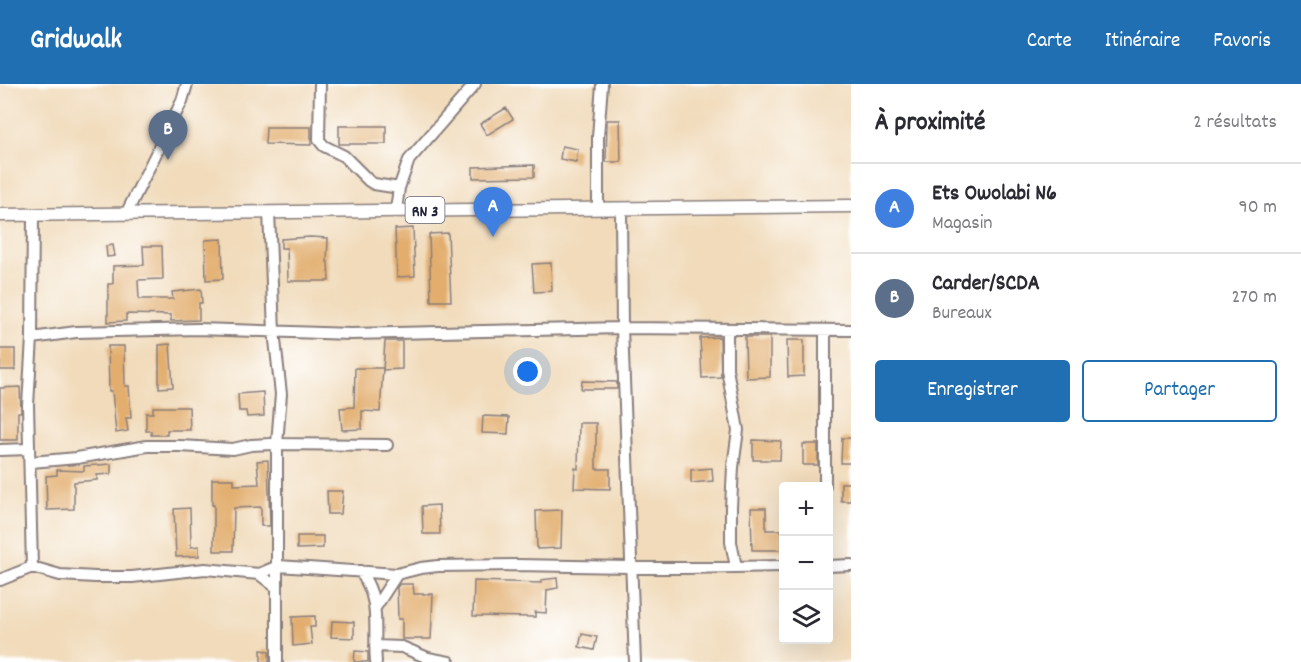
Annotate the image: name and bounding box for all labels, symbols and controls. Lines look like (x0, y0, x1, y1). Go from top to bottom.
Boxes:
text: Gridwalk (30, 22, 122, 62)
text: Carte (1027, 27, 1072, 57)
text: Itinéraire (1105, 27, 1180, 57)
text: Favoris (1213, 27, 1271, 57)
text: À proximité (875, 105, 985, 142)
text: 2 résultats (1193, 109, 1277, 137)
pin: B (148, 110, 188, 160)
text: Ets Owolabi N6 (932, 179, 1057, 210)
pin: A (474, 188, 512, 237)
text: A (889, 194, 900, 222)
text: 90 m (1239, 194, 1277, 222)
road number: RN 3 (406, 197, 444, 223)
text: Magasin (932, 210, 993, 238)
text: Carder/SCDA (932, 269, 1040, 300)
text: B (890, 284, 899, 312)
text: 270 m (1231, 284, 1277, 312)
text: Bureaux (932, 300, 992, 328)
your location (513, 357, 542, 386)
button: Enregistrer (875, 360, 1070, 422)
button: Partager (1082, 360, 1277, 422)
map controls (779, 482, 833, 644)
button: + (779, 482, 833, 536)
button: − (779, 536, 833, 590)
button: layers (779, 590, 833, 644)

